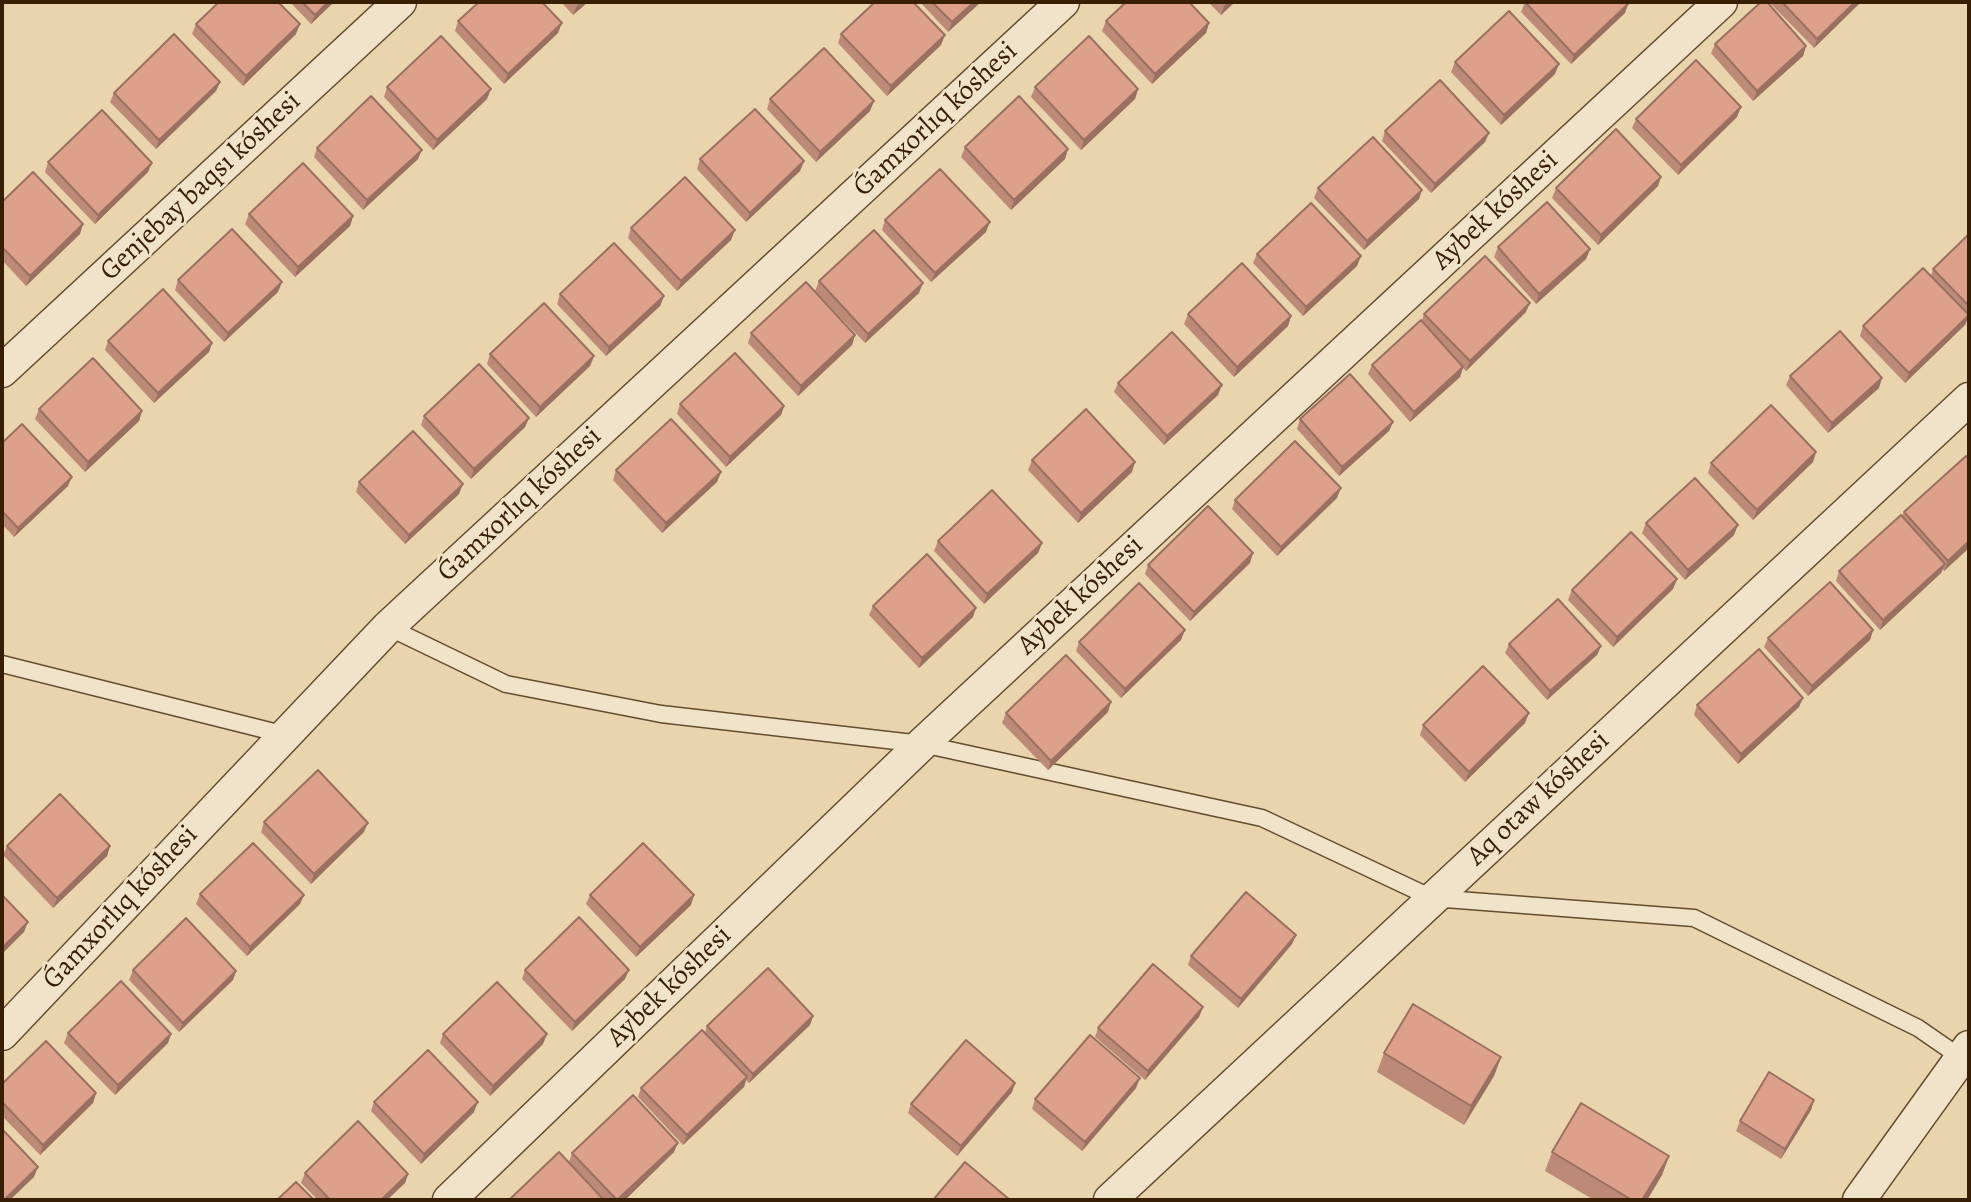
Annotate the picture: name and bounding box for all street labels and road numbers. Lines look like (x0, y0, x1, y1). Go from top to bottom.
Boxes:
street label: Ǵamxorlıq kóshesi (847, 35, 1025, 205)
street label: Genjebay baqsı kóshesi (94, 85, 308, 289)
street label: Aybek kóshesi (1426, 144, 1566, 278)
street label: Ǵamxorlıq kóshesi (431, 420, 609, 590)
street label: Aybek kóshesi (1011, 529, 1151, 663)
street label: Aq otaw kóshesi (1461, 725, 1617, 873)
street label: Ǵamxorlıq kóshesi (36, 819, 206, 997)
street label: Aybek kóshesi (601, 919, 739, 1055)

